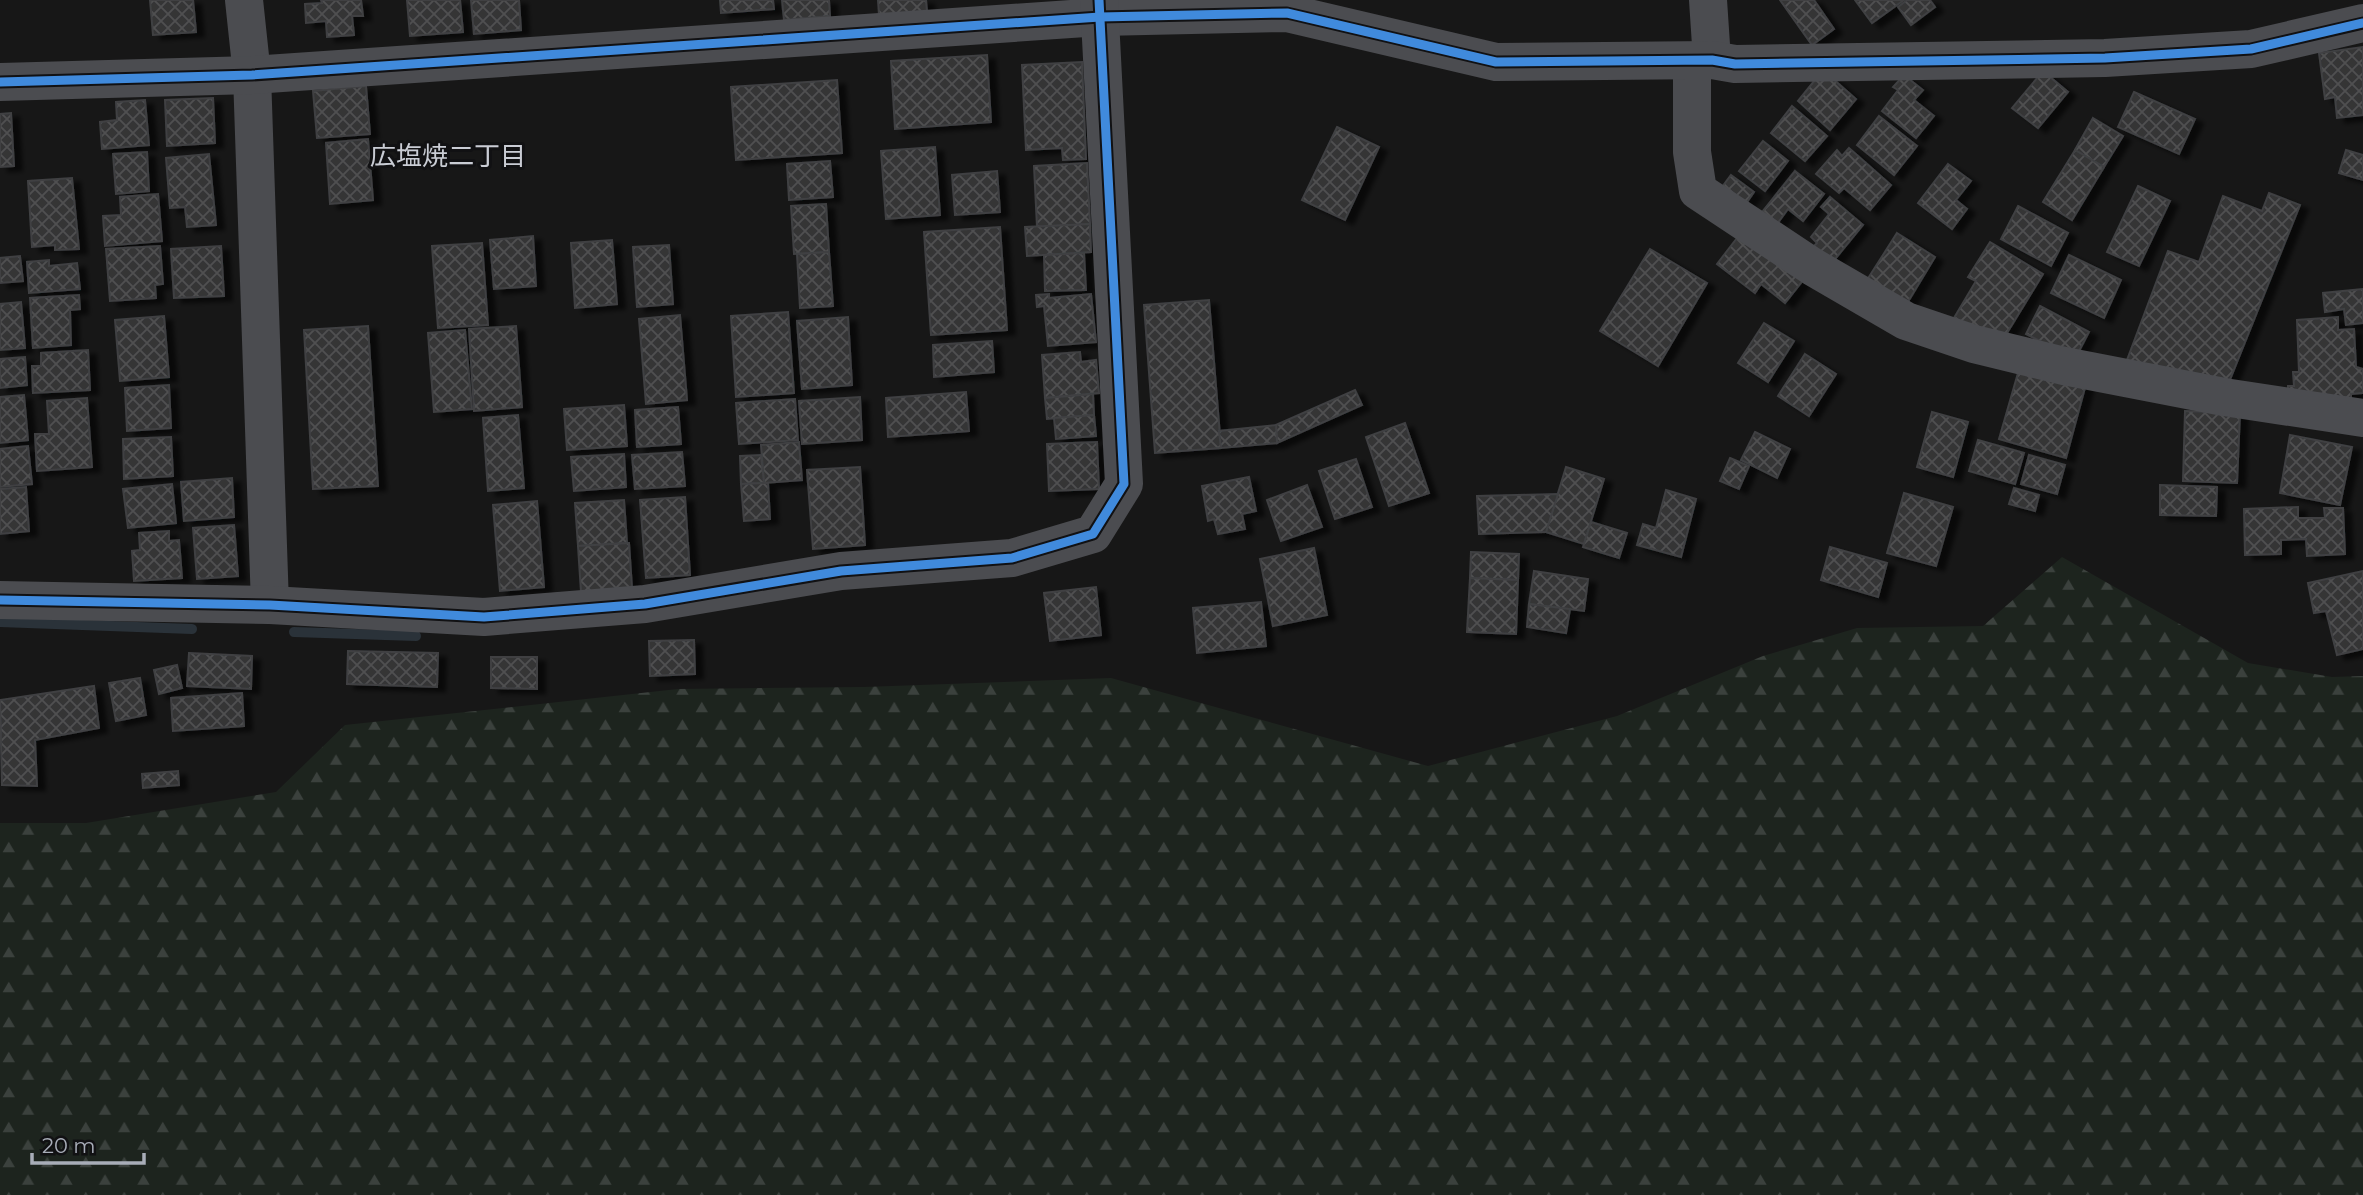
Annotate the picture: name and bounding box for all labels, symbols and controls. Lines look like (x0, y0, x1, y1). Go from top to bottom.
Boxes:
district label: 広塩焼二丁目 (370, 140, 526, 172)
scale bar (32, 1122, 144, 1166)
text: 20 m (42, 1133, 96, 1158)

